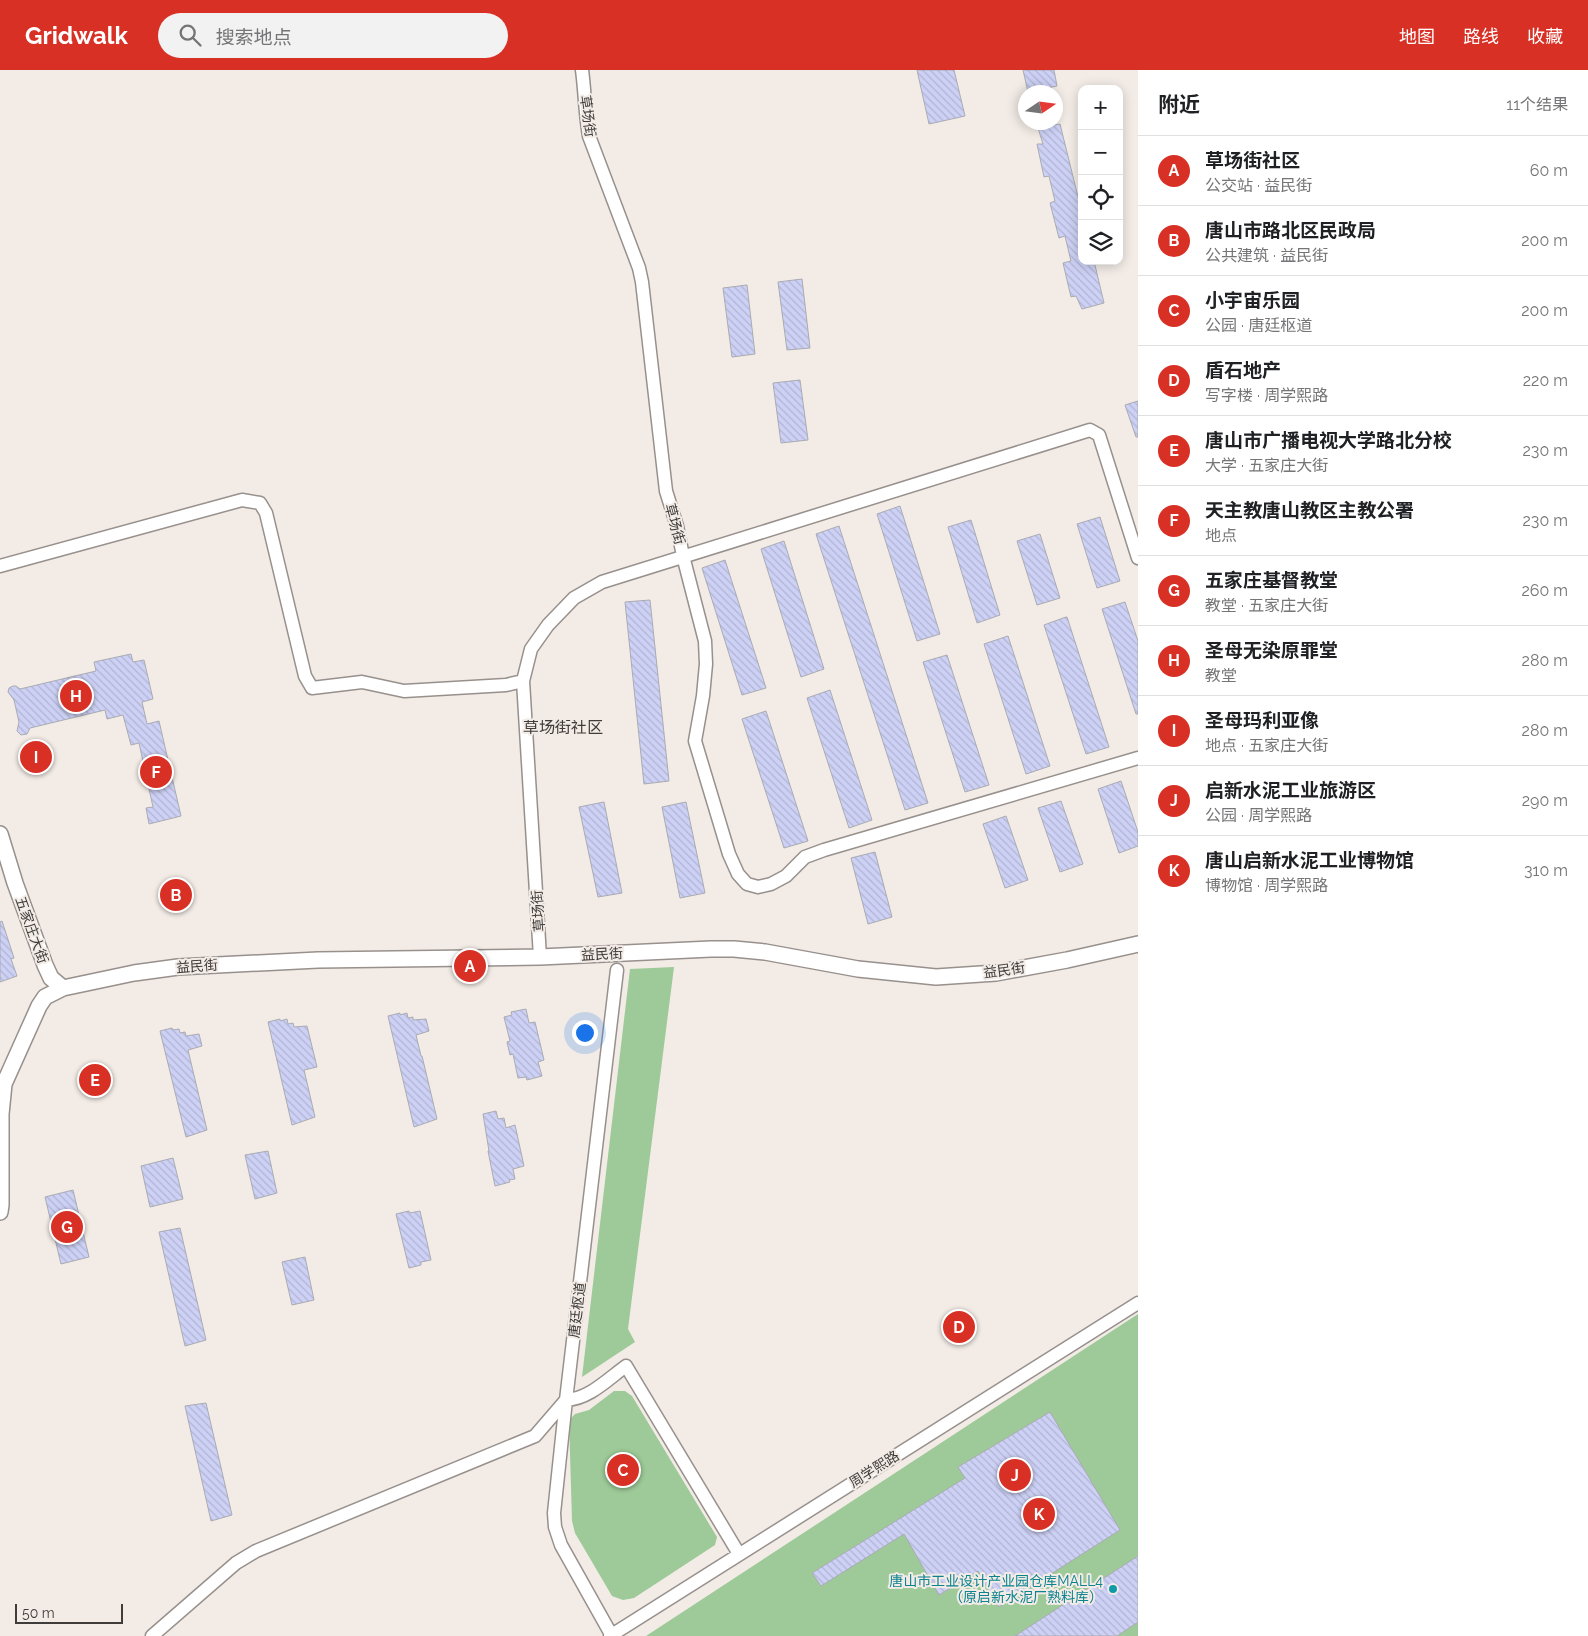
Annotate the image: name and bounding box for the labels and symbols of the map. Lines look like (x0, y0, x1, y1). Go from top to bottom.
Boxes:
north arrow (1018, 85, 1063, 130)
street label: 草场街 (577, 94, 599, 138)
street label: 草场街 (662, 502, 688, 546)
pin: H (60, 677, 92, 715)
district label: 草场街社区 (523, 718, 603, 737)
pin: I (20, 738, 52, 776)
pin: F (140, 753, 172, 791)
pin: B (160, 876, 192, 914)
street label: 草场街 (529, 889, 547, 933)
street label: 五家庄大街 (13, 894, 51, 966)
street label: 益民街 (581, 945, 623, 963)
pin: A (454, 947, 486, 985)
street label: 益民街 (175, 957, 219, 975)
street label: 益民街 (982, 959, 1026, 981)
your location (572, 1020, 598, 1046)
pin: E (79, 1061, 111, 1099)
pin: G (51, 1208, 83, 1246)
street label: 唐廷枢道 (566, 1281, 588, 1339)
pin: D (943, 1308, 975, 1346)
street label: 周学熙路 (846, 1447, 902, 1491)
pin: C (607, 1451, 639, 1489)
pin: J (999, 1456, 1031, 1494)
pin: K (1023, 1495, 1055, 1533)
place label: 唐山市工业设计产业园仓库MALL4 （原启新水泥厂熟料库） (889, 1573, 1103, 1605)
marker: 唐山市工业设计产业园仓库MALL4 （原启新水泥厂熟料库） (1107, 1583, 1119, 1595)
scale bar (15, 1601, 122, 1624)

